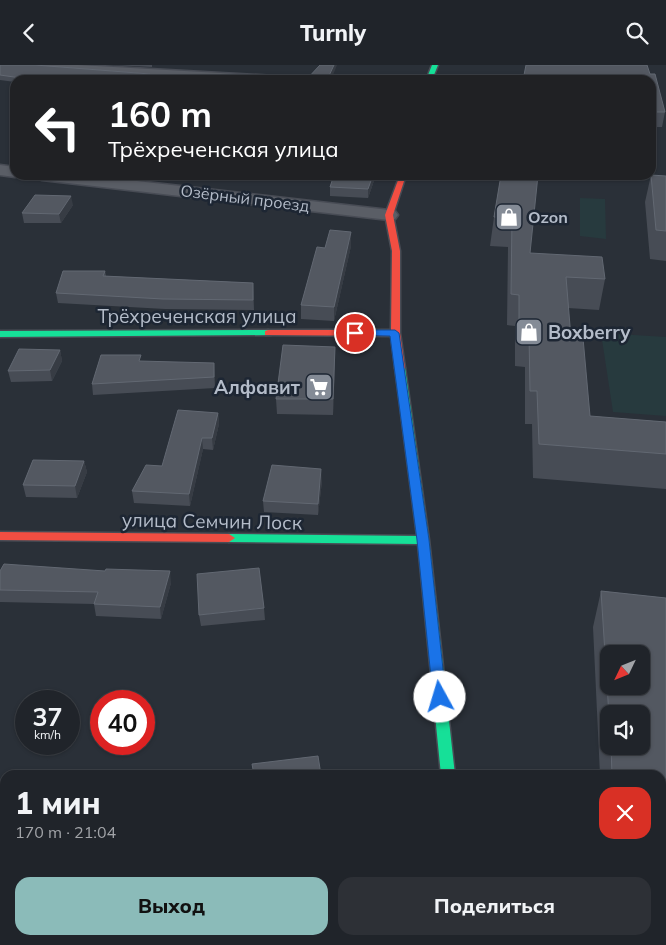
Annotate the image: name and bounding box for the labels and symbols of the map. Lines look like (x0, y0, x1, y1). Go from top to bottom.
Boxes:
street label: Озёрный проезд (179, 180, 311, 216)
shop icon: Ozon (494, 202, 524, 232)
place label: Ozon (528, 207, 568, 227)
street label: Трёхреченская улица (97, 304, 297, 328)
pin (334, 312, 376, 354)
shop icon: Boxberry (514, 317, 544, 347)
place label: Boxberry (548, 320, 631, 344)
supermarket icon: Алфавит (304, 372, 334, 402)
place label: Алфавит (214, 375, 301, 399)
street label: улица Семчин Лоск (122, 507, 303, 535)
north arrow (600, 645, 650, 695)
position arrow (413, 670, 465, 722)
speed limit sign: 40 (90, 690, 155, 755)

